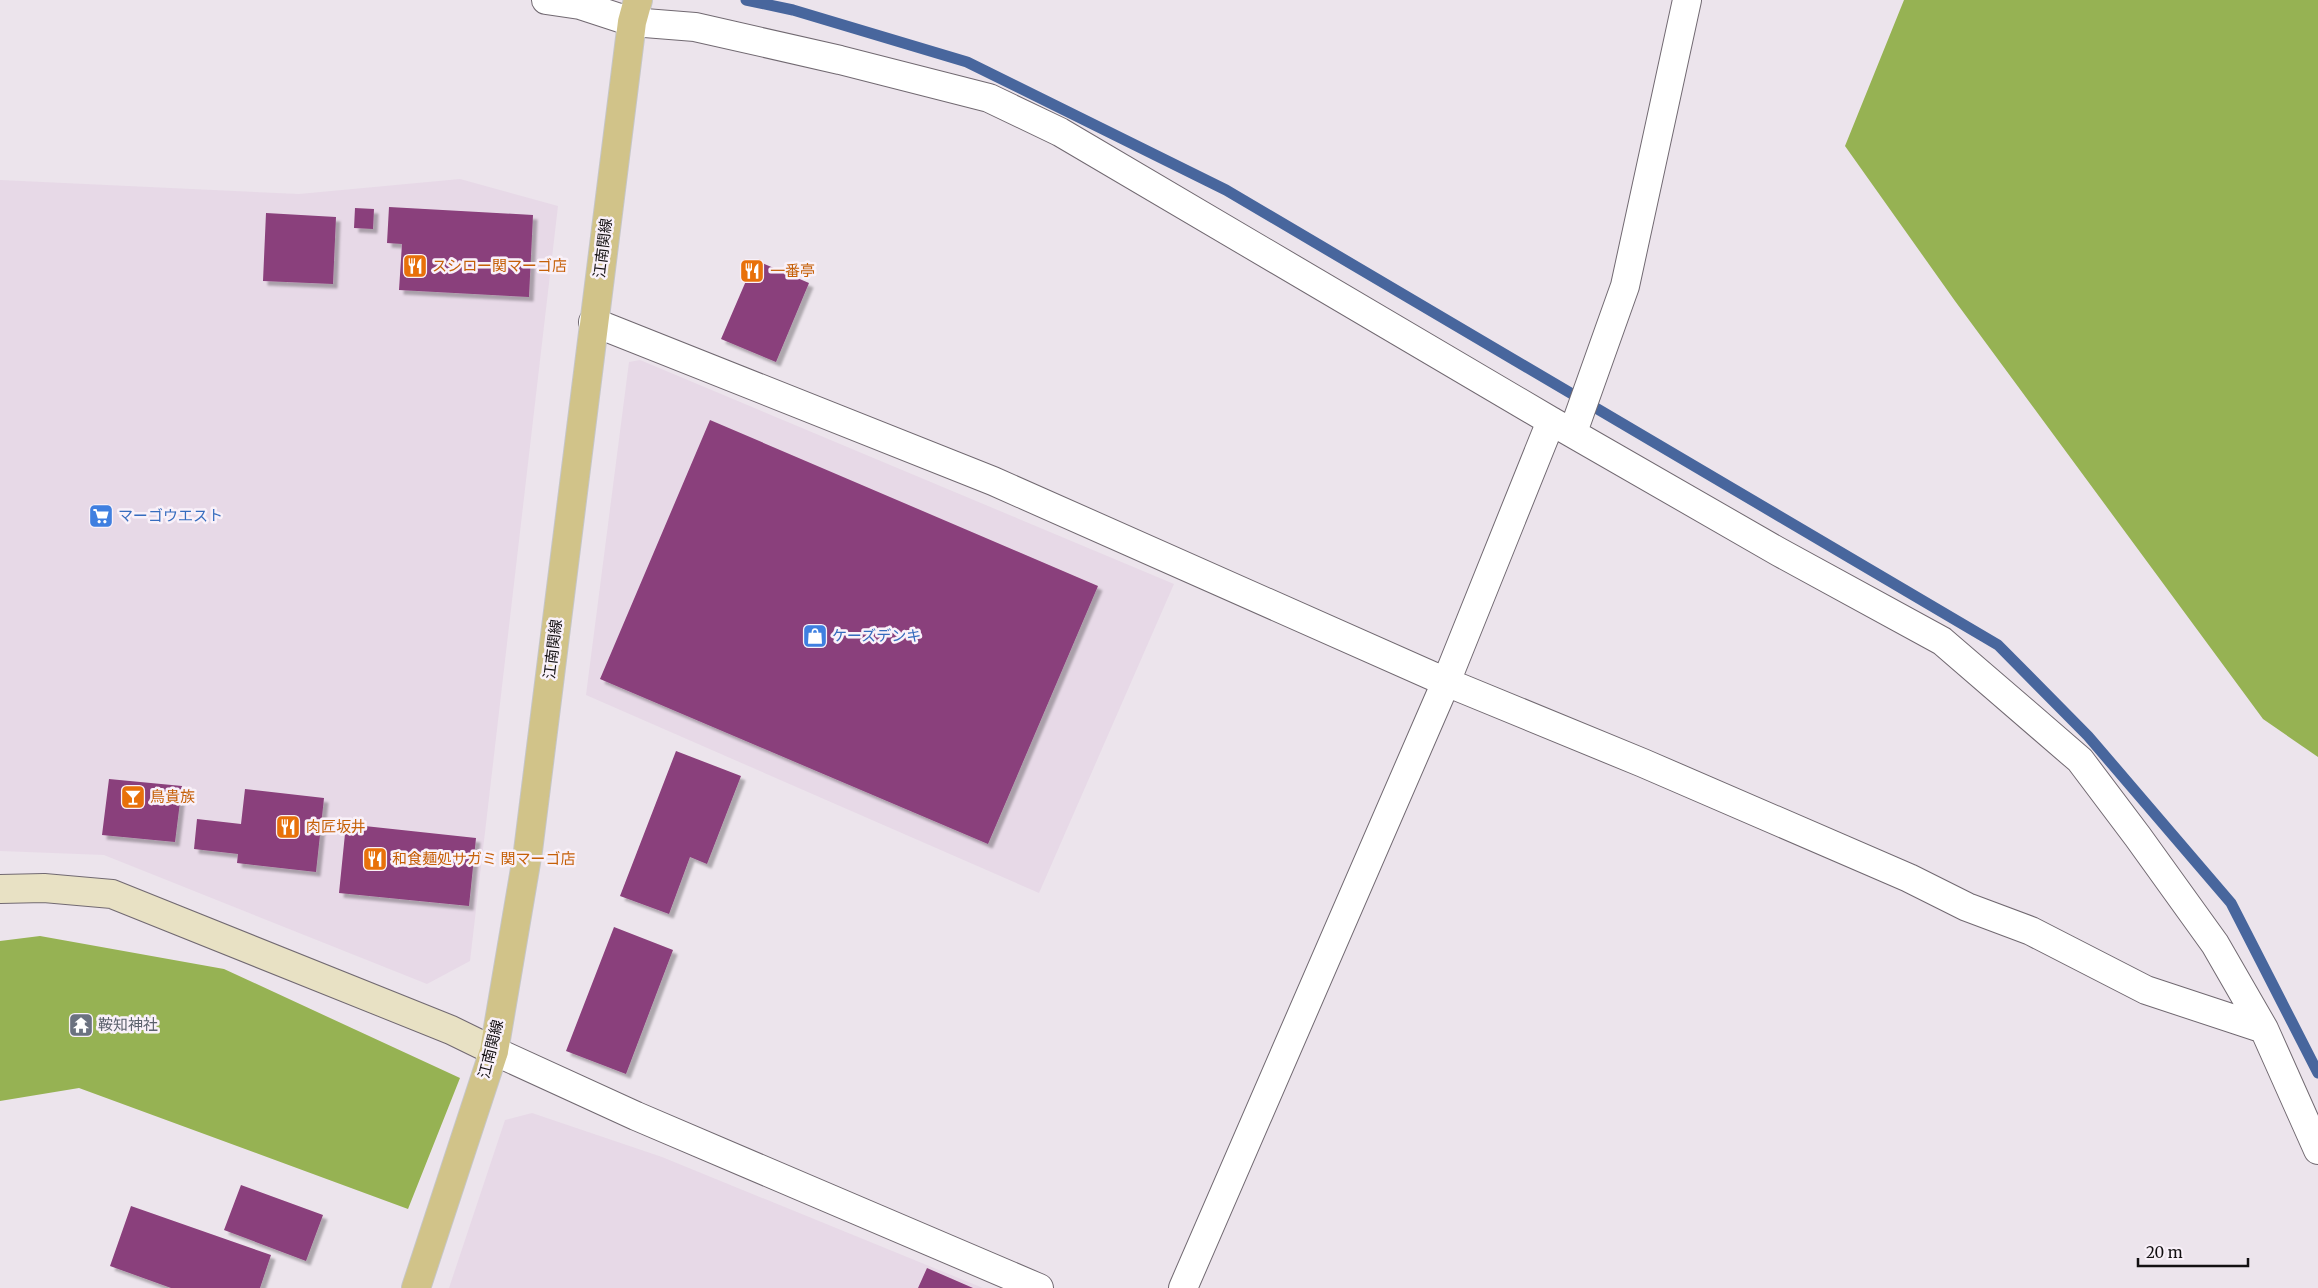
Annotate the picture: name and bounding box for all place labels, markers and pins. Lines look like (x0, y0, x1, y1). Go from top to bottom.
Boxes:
restaurant icon: スシロー関マーゴ店 (402, 253, 428, 279)
place label: スシロー関マーゴ店 (432, 256, 567, 275)
restaurant icon: 一番亭 (739, 258, 765, 284)
place label: 一番亭 (770, 261, 815, 280)
supermarket icon: マーゴウエスト (88, 503, 114, 529)
place label: マーゴウエスト (118, 506, 223, 525)
shop icon: ケーズデンキ (802, 623, 828, 649)
place label: ケーズデンキ (832, 626, 921, 645)
bar icon: 鳥貴族 (120, 784, 146, 810)
place label: 鳥貴族 (150, 787, 195, 806)
restaurant icon: 肉匠坂井 (275, 814, 301, 840)
place label: 肉匠坂井 (306, 817, 366, 836)
restaurant icon: 和食麺処サガミ 関マーゴ店 (362, 846, 388, 872)
place label: 和食麺処サガミ 関マーゴ店 (392, 849, 576, 868)
temple icon: 鞍知神社 (68, 1012, 94, 1038)
place label: 鞍知神社 (98, 1015, 158, 1034)

